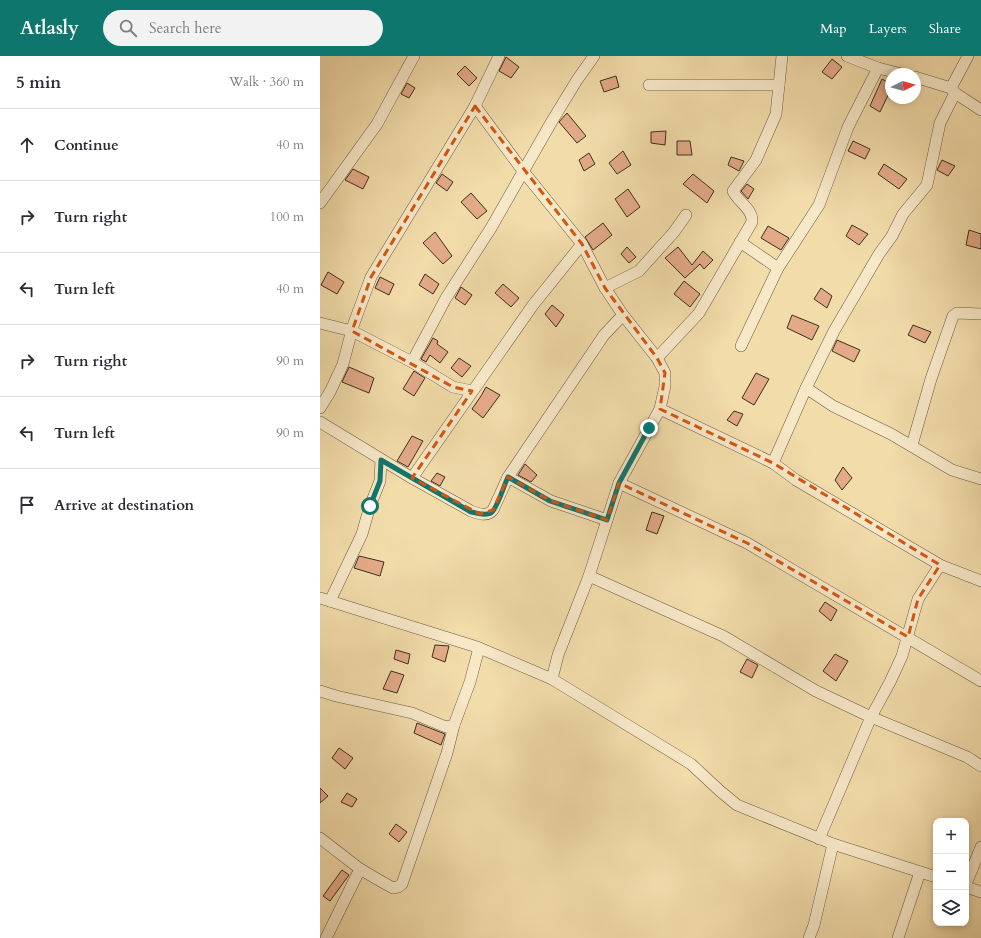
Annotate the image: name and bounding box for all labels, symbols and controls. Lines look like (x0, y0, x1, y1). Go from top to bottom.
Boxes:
search box (103, 10, 383, 46)
text: Atlasly (20, 15, 79, 41)
icon: search (117, 17, 139, 39)
text: Search here (149, 18, 222, 38)
text: Map (820, 19, 847, 38)
text: Layers (869, 19, 907, 38)
text: Share (929, 19, 961, 38)
north arrow (885, 68, 921, 104)
text: 5 min (16, 71, 61, 94)
text: Walk · 360 m (229, 73, 304, 91)
icon: ahead (16, 134, 38, 156)
text: Continue (54, 135, 119, 155)
text: 40 m (276, 136, 304, 154)
icon: right (16, 206, 38, 228)
text: Turn right (54, 207, 127, 227)
text: 100 m (270, 208, 304, 226)
icon: left (16, 278, 38, 300)
text: Turn left (54, 279, 115, 299)
text: 40 m (276, 280, 304, 298)
icon: right (16, 350, 38, 372)
text: Turn right (54, 351, 127, 371)
text: 90 m (276, 352, 304, 370)
route end (640, 419, 658, 437)
icon: left (16, 422, 38, 444)
text: Turn left (54, 423, 115, 443)
text: 90 m (276, 424, 304, 442)
icon: arrive (16, 494, 38, 516)
text: Arrive at destination (54, 495, 194, 515)
route start (361, 497, 379, 515)
map controls (933, 818, 969, 926)
button: + (933, 818, 969, 854)
button: − (933, 854, 969, 890)
button: layers (933, 890, 969, 926)

